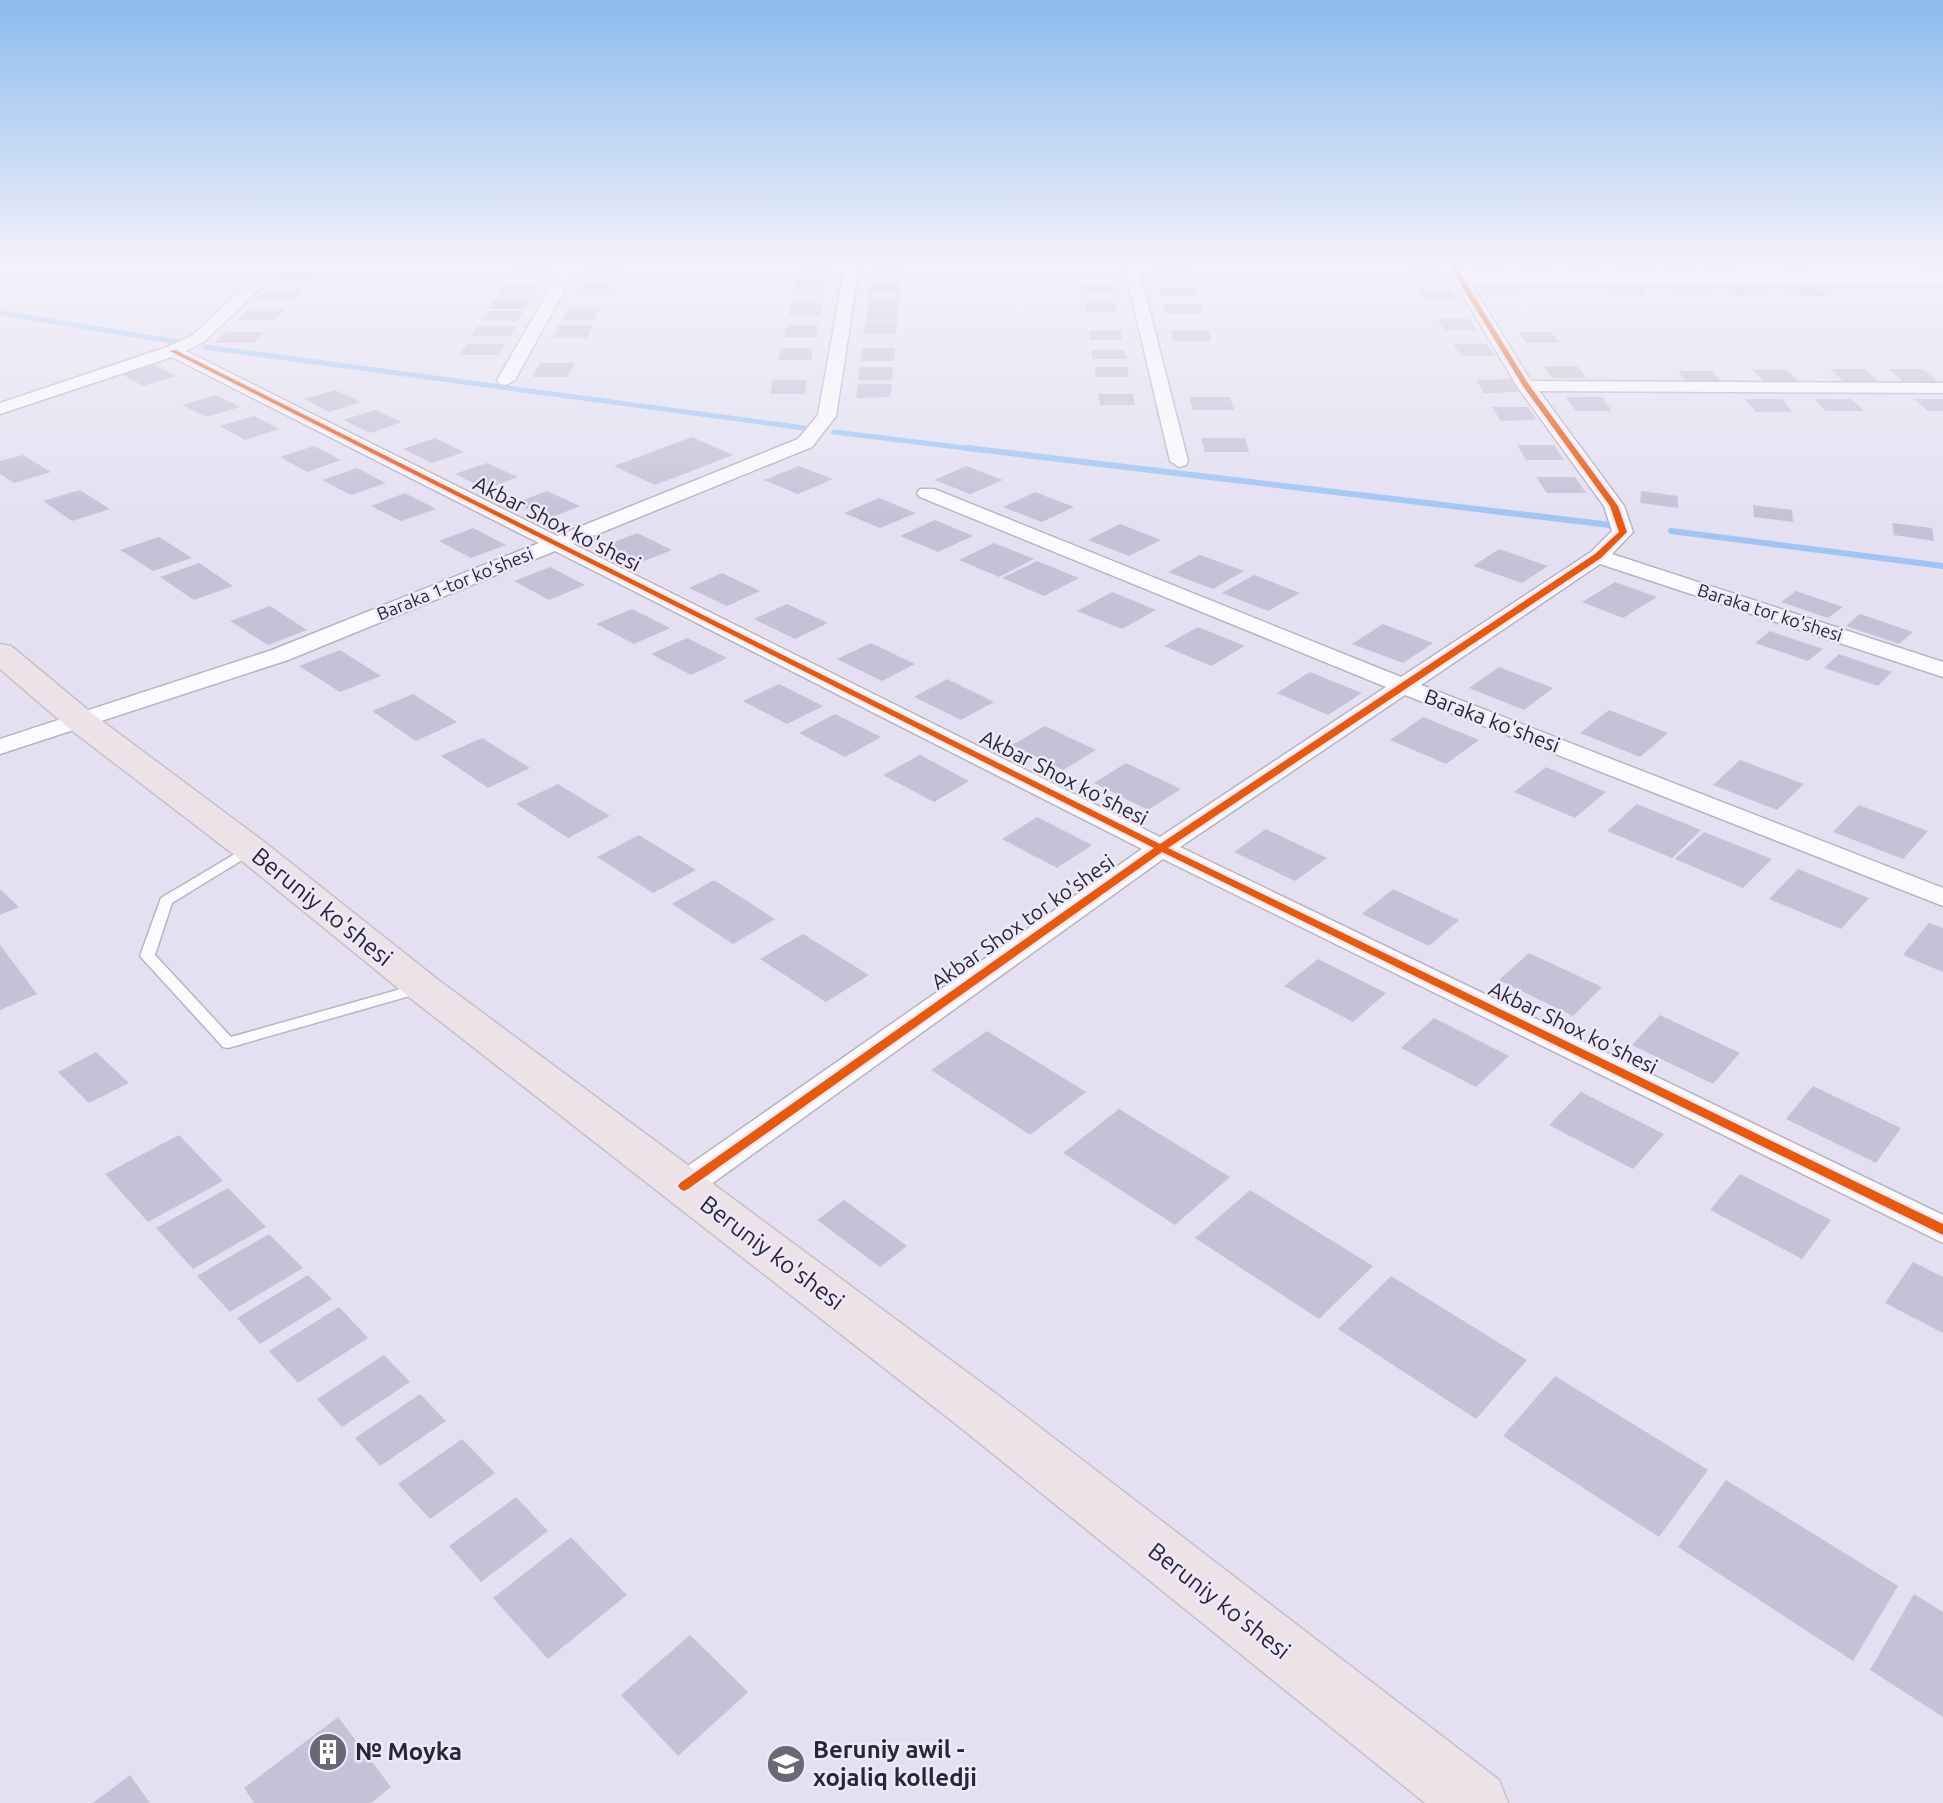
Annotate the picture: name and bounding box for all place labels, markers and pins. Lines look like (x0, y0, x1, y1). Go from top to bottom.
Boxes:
building icon: № Moyka (307, 1731, 349, 1773)
place label: Beruniy awil - xojaliq kolledji (813, 1736, 977, 1791)
place label: № Moyka (355, 1738, 462, 1765)
school or university icon: Beruniy awil - xojaliq kolledji (765, 1743, 807, 1785)

